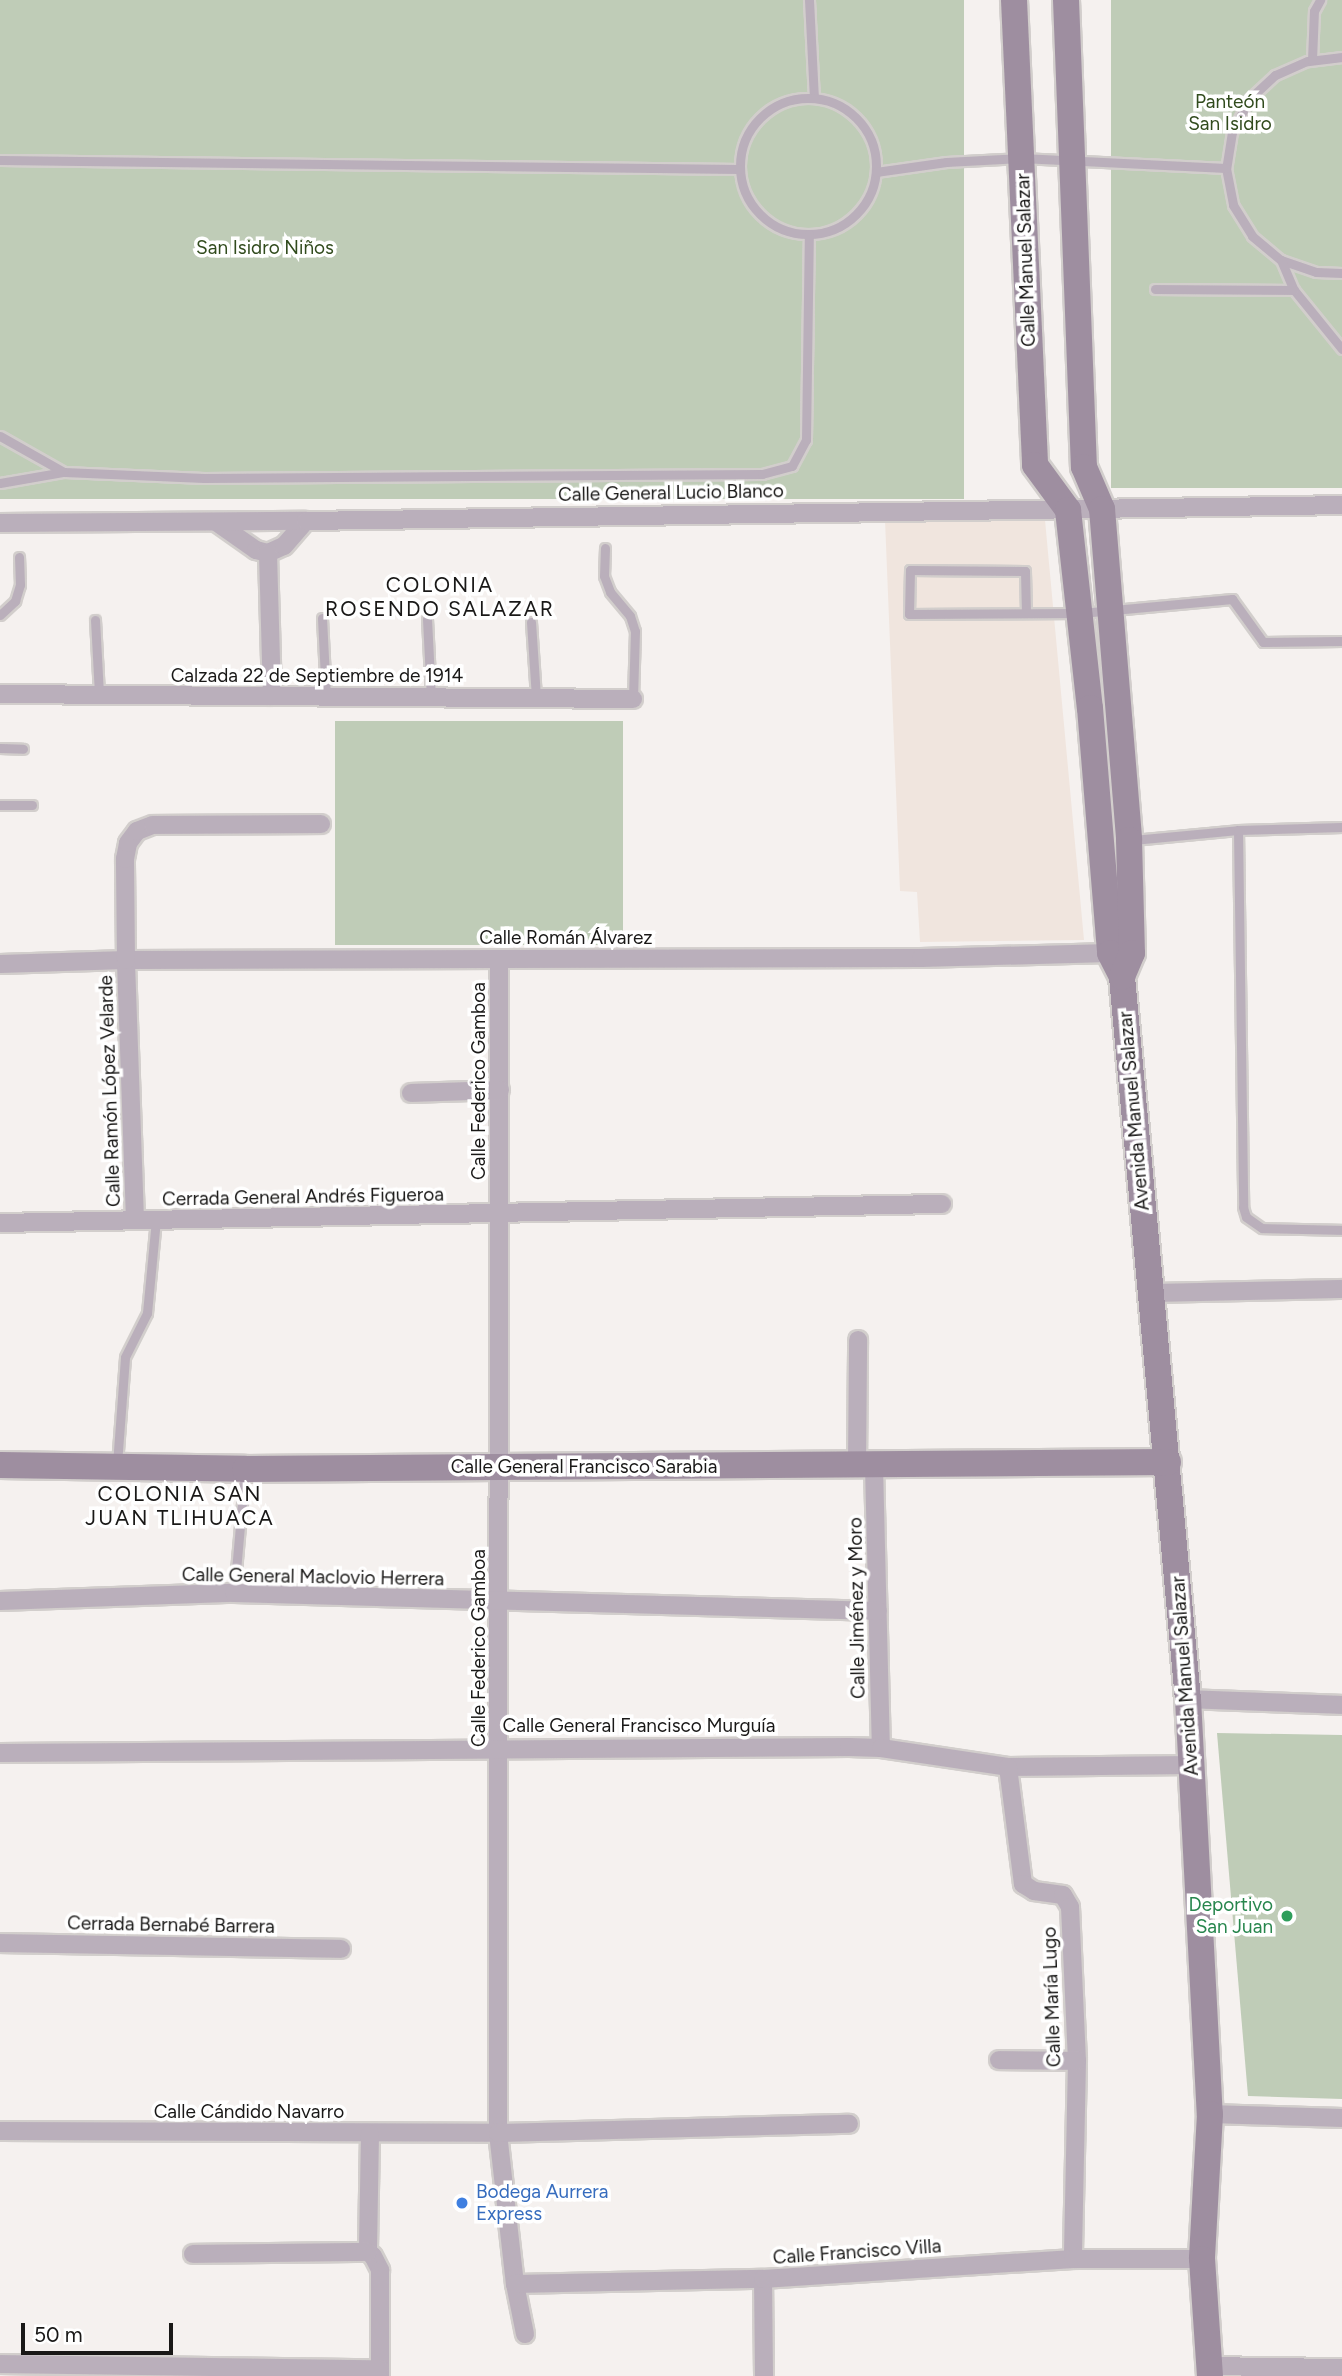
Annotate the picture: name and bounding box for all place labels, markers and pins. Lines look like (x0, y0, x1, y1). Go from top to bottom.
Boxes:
place label: Deportivo San Juan (1189, 1894, 1273, 1938)
marker: Deportivo San Juan (1279, 1908, 1295, 1924)
place label: Bodega Aurrera Express (476, 2181, 608, 2225)
marker: Bodega Aurrera Express (454, 2195, 470, 2211)

